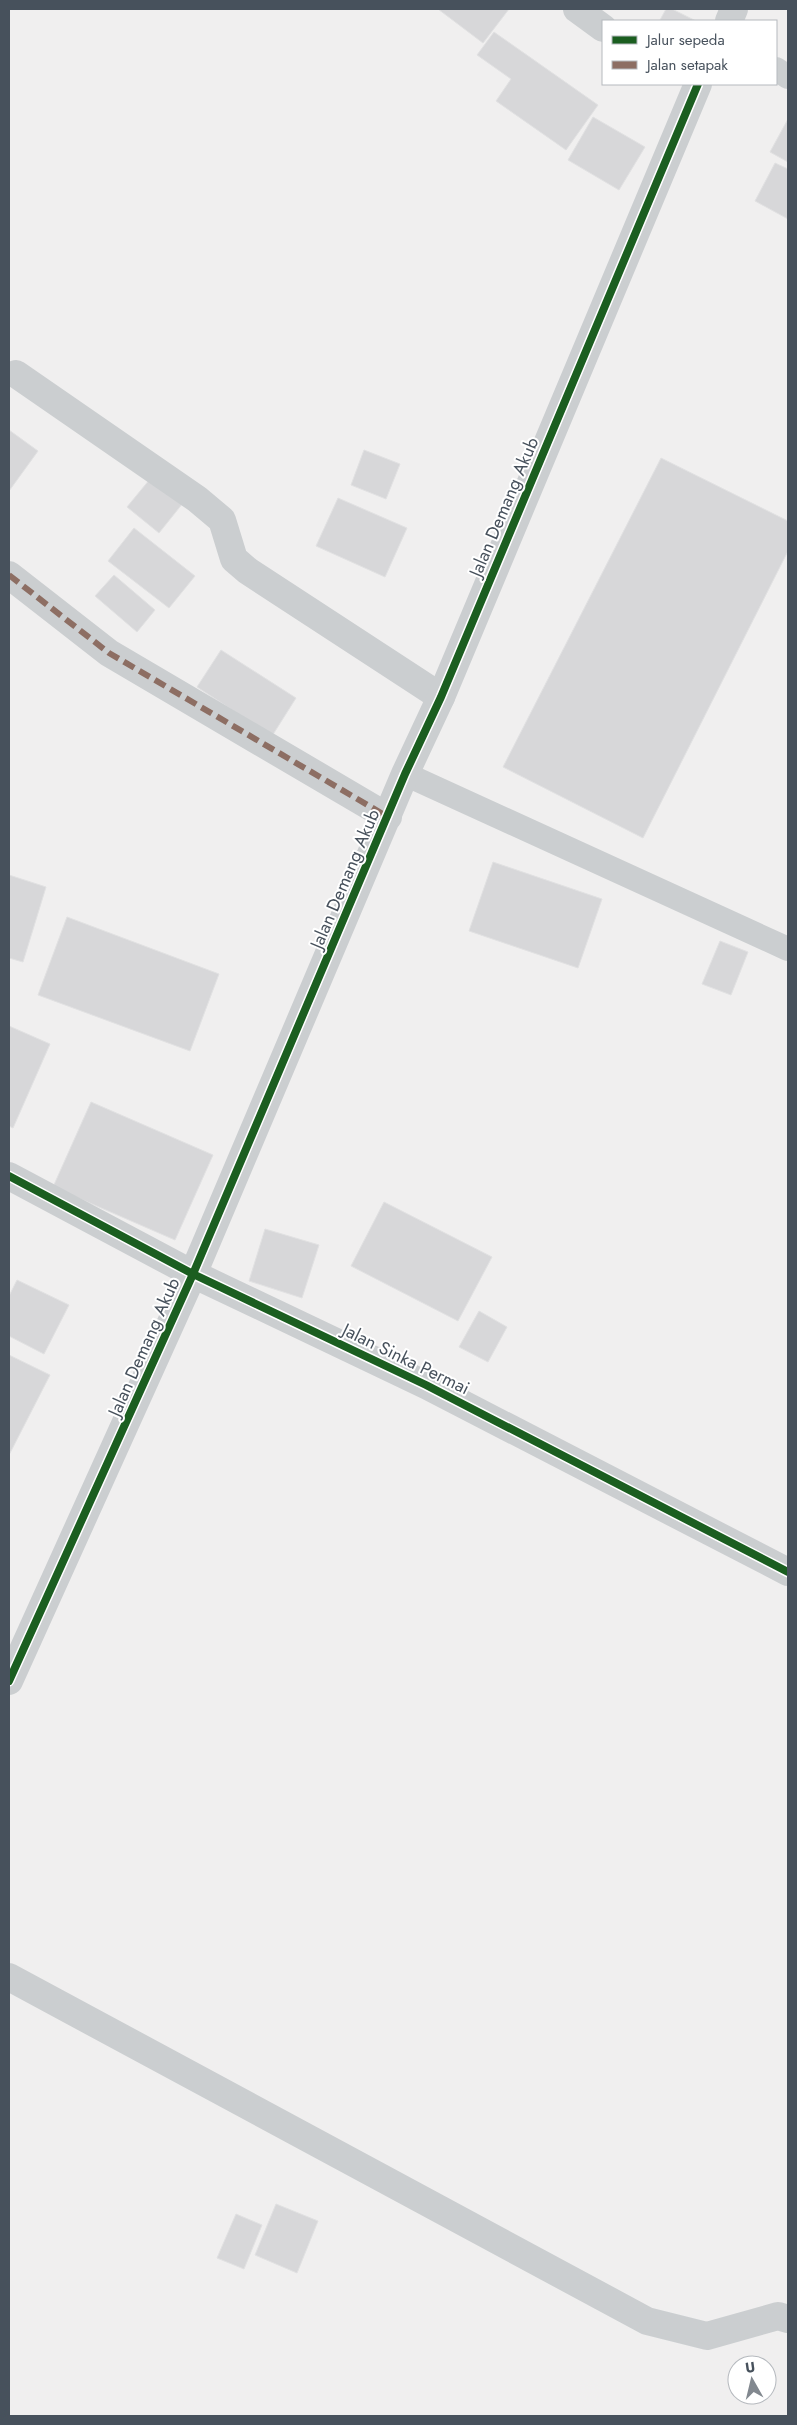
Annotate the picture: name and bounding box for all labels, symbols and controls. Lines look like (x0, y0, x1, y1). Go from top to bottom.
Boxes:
legend (602, 20, 777, 85)
text: Jalur sepeda (645, 29, 725, 51)
text: Jalan setapak (645, 54, 728, 76)
street label: Jalan Demang Akub (462, 433, 545, 583)
street label: Jalan Demang Akub (303, 805, 386, 955)
street label: Jalan Demang Akub (101, 1274, 186, 1422)
street label: Jalan Sinka Permai (336, 1316, 474, 1401)
north arrow (727, 2355, 777, 2405)
text: U (744, 2357, 756, 2378)

